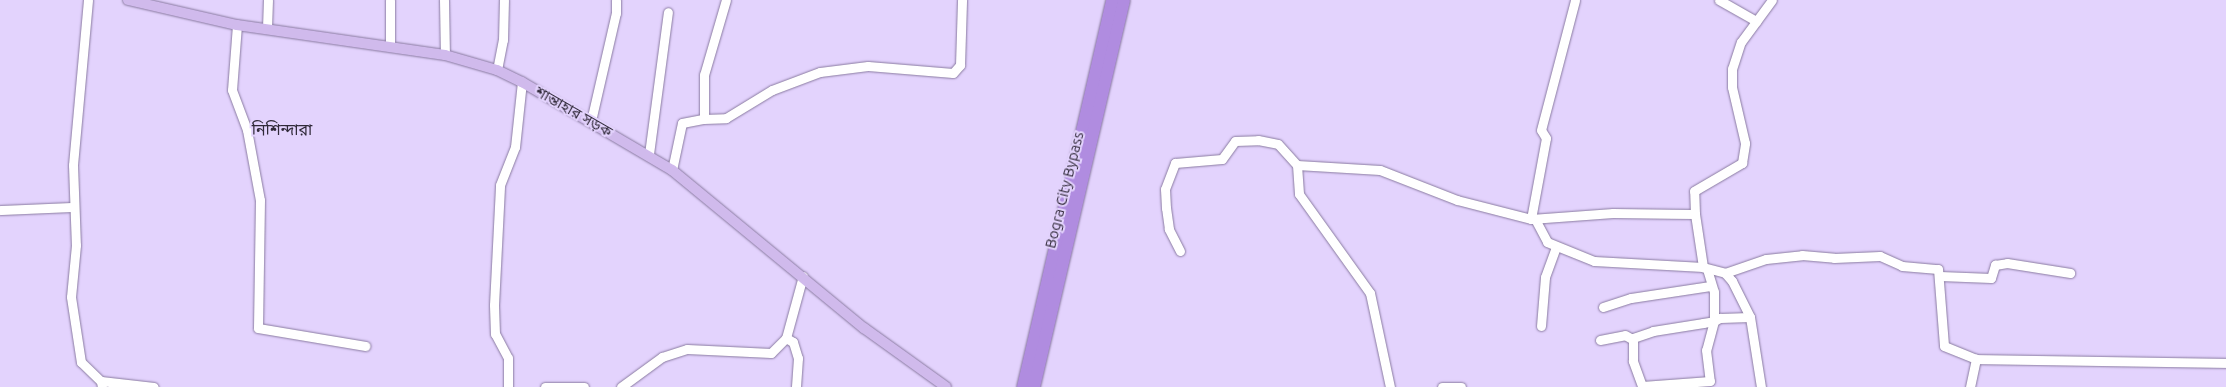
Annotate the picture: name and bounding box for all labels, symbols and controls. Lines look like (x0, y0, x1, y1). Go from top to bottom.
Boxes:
street label: শান্তাহার সড়ক (532, 82, 616, 140)
district label: নিশিন্দারা (252, 119, 312, 139)
street label: Bogra City Bypass (1041, 130, 1087, 250)

